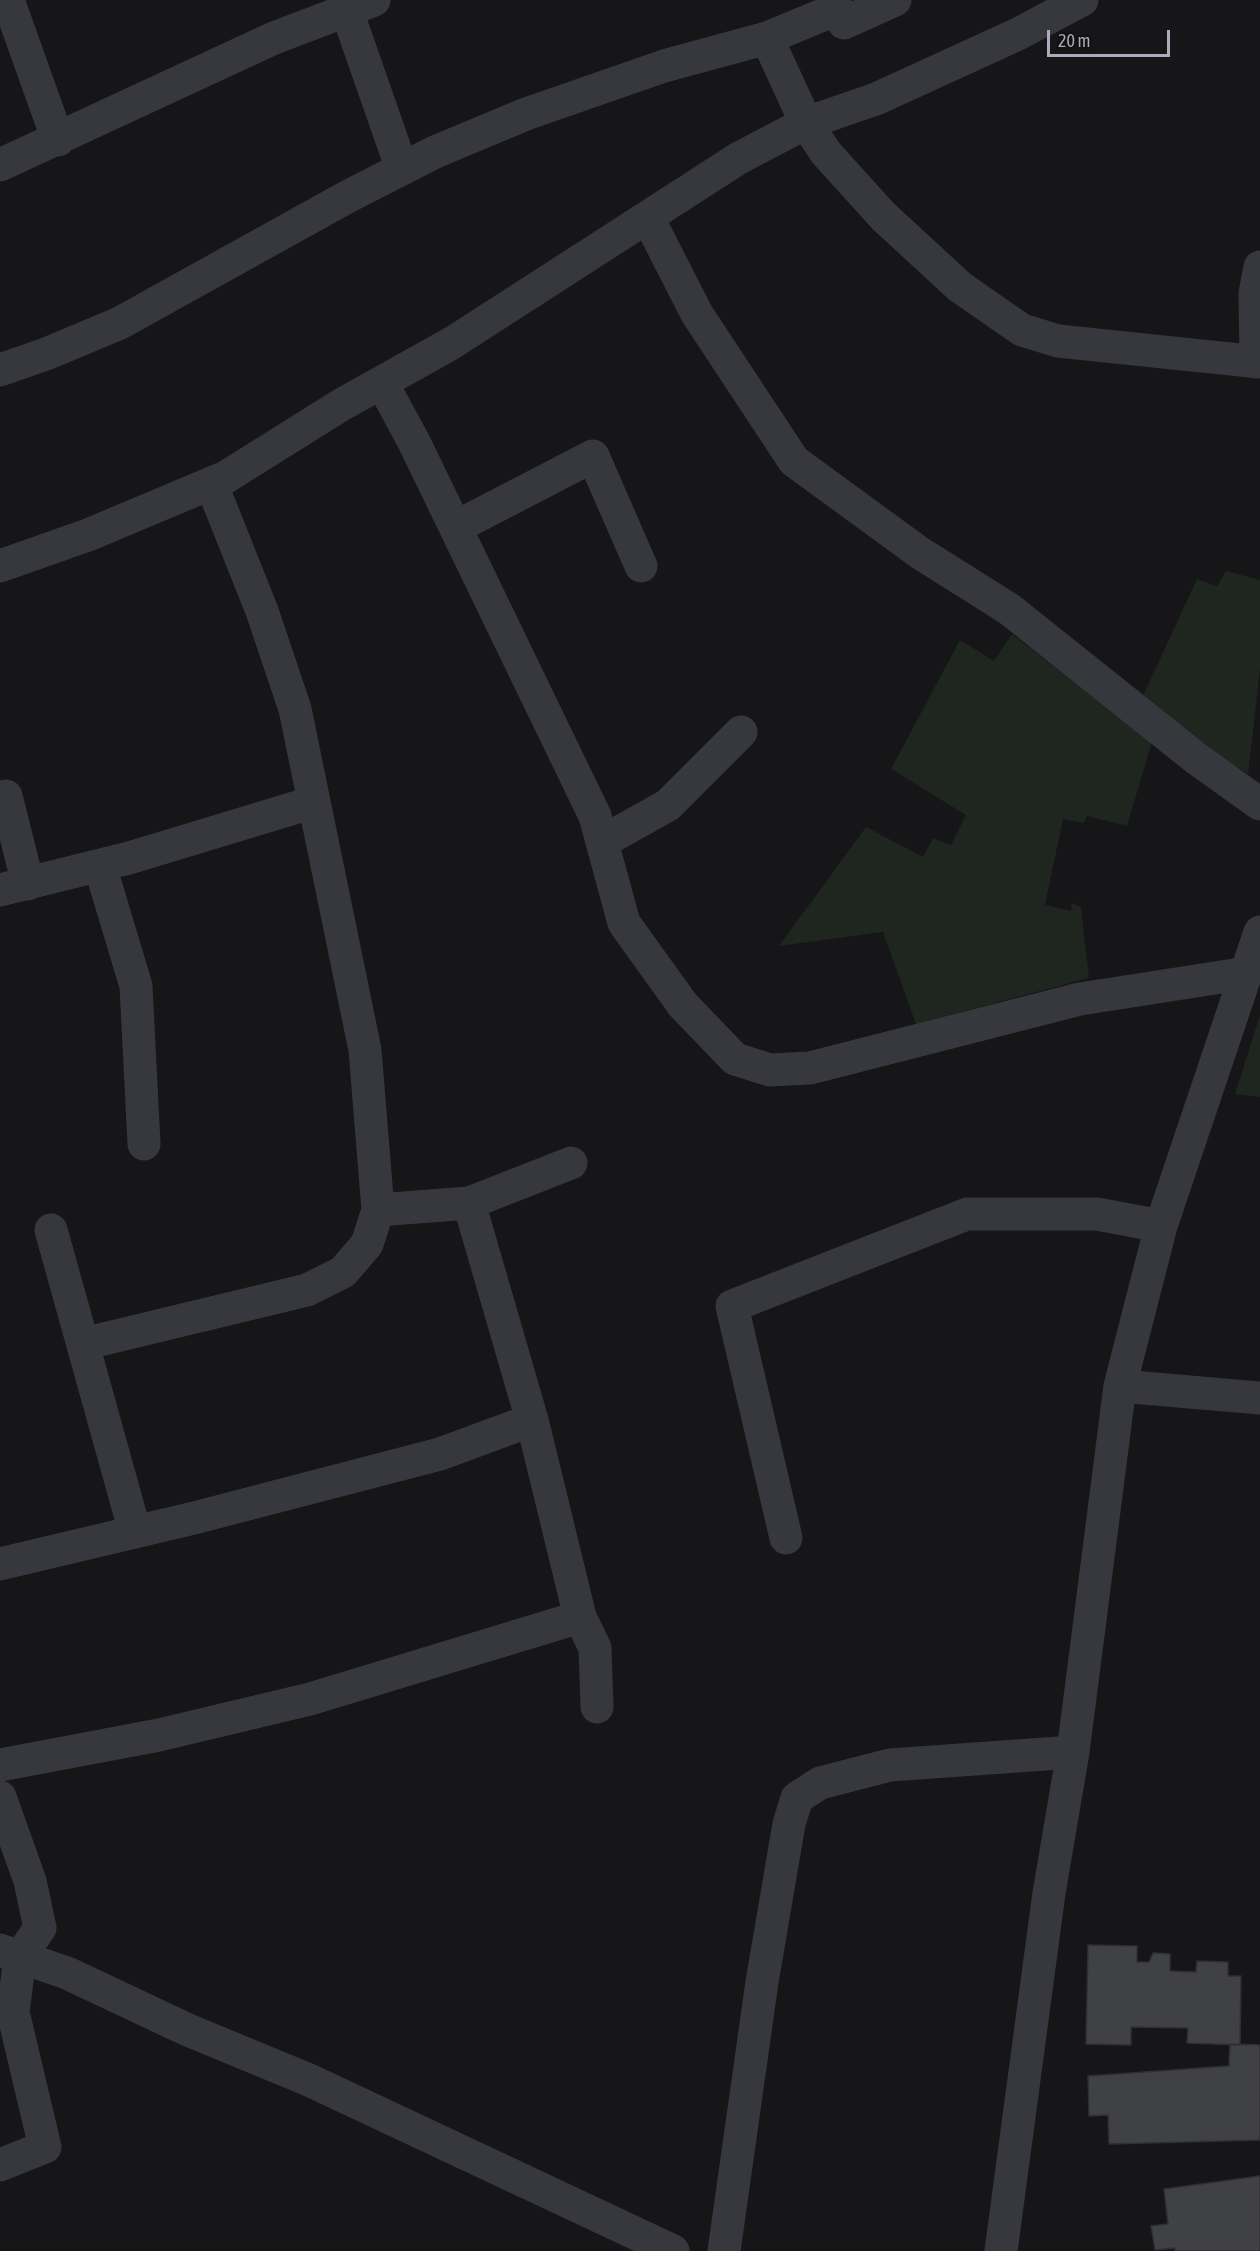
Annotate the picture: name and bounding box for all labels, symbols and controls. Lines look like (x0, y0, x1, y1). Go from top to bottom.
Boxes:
scale bar (1050, 18, 1173, 56)
text: 20 m (1058, 30, 1090, 51)

